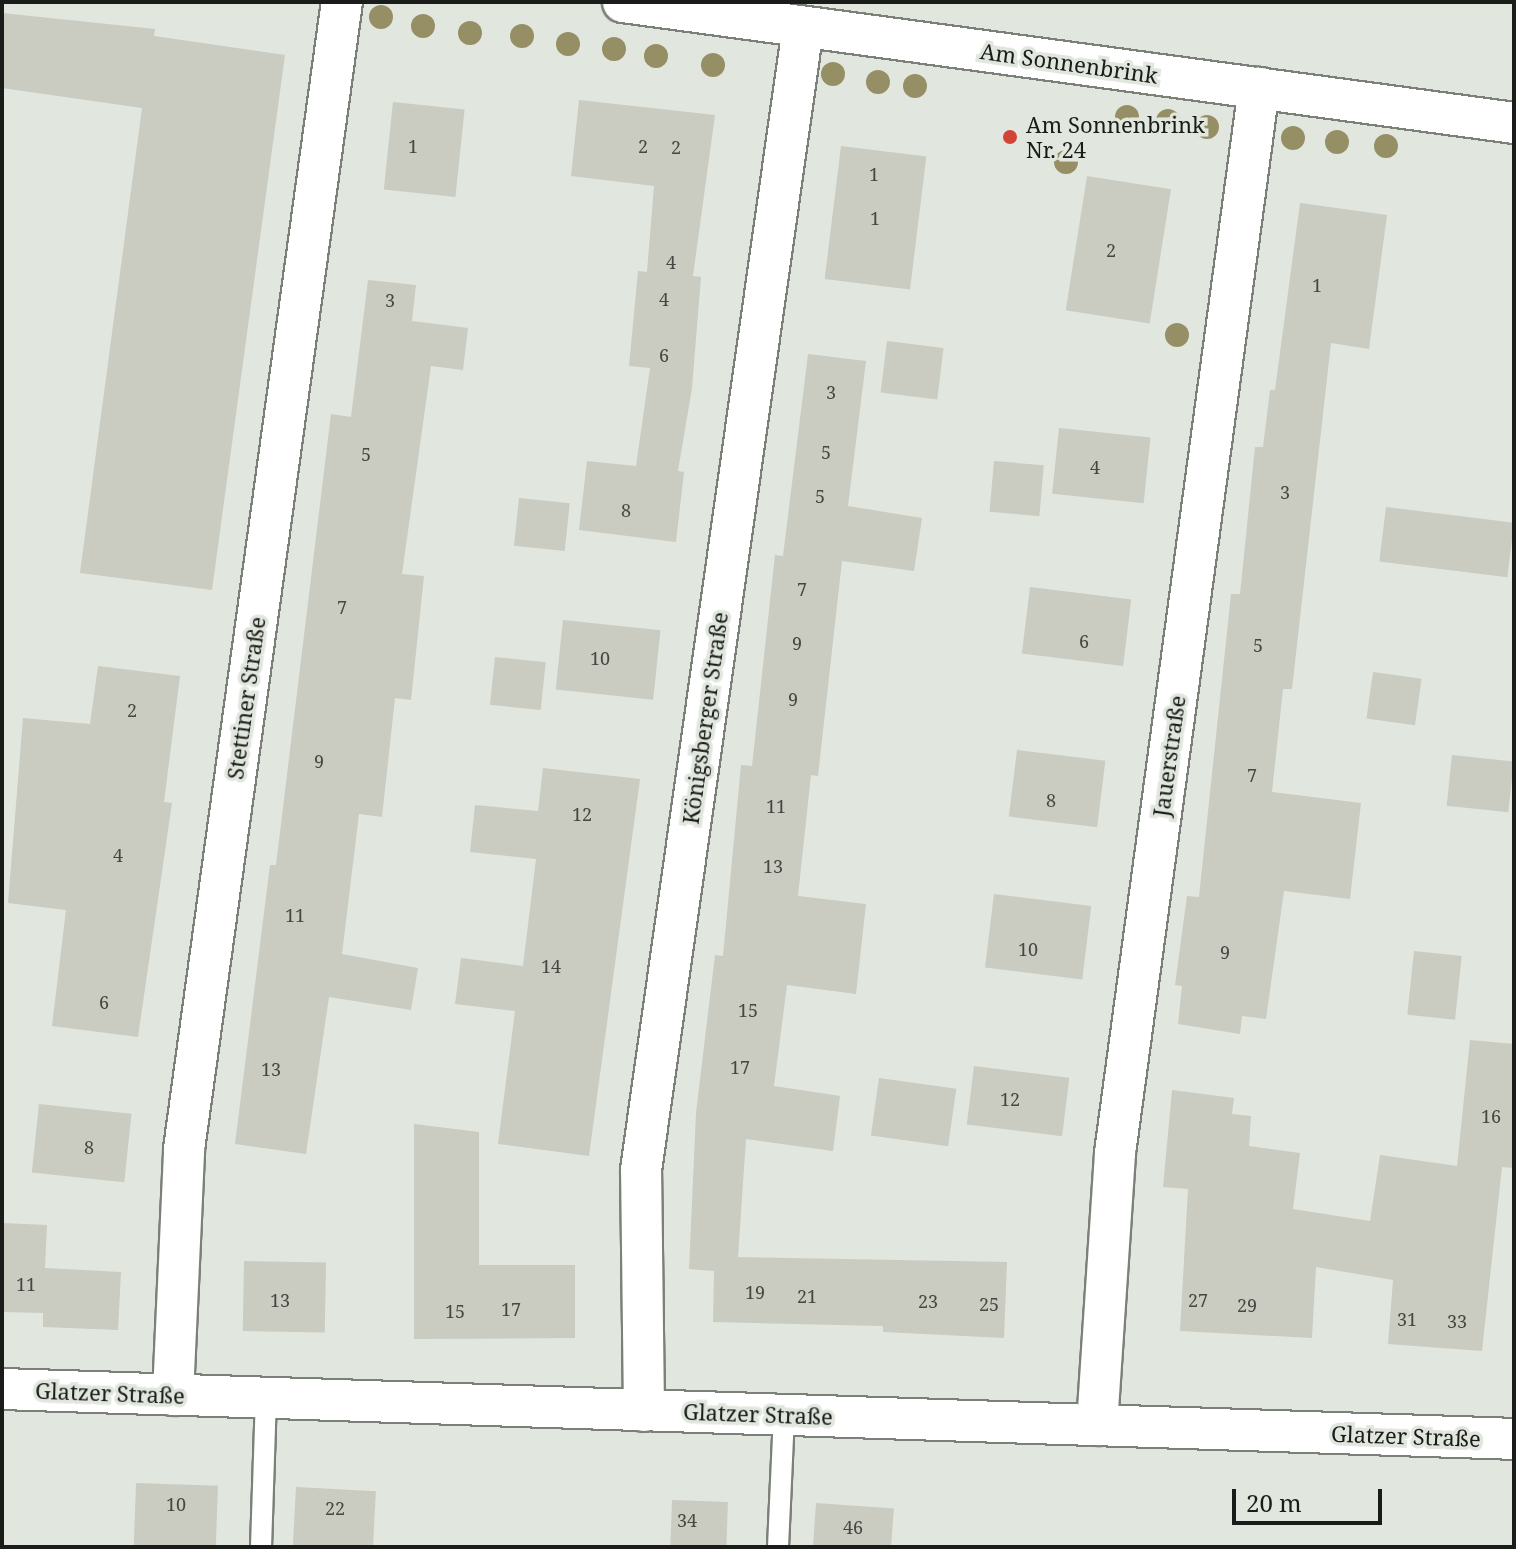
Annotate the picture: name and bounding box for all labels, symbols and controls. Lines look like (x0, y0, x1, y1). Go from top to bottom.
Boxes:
street label: Am Sonnenbrink (979, 37, 1159, 89)
place label: Am Sonnenbrink Nr. 24 (1026, 111, 1205, 162)
marker: Am Sonnenbrink Nr. 24 (1001, 128, 1019, 146)
house number: 1 (408, 135, 418, 157)
house number: 2 (638, 135, 648, 157)
house number: 2 (671, 136, 681, 158)
house number: 1 (869, 163, 879, 185)
house number: 1 (870, 207, 880, 229)
house number: 2 (1106, 239, 1116, 261)
house number: 4 (666, 251, 676, 273)
house number: 1 (1312, 274, 1322, 296)
house number: 4 (659, 288, 669, 310)
house number: 3 (385, 289, 395, 311)
house number: 6 (659, 344, 669, 366)
house number: 3 (826, 381, 836, 403)
house number: 5 (821, 441, 831, 463)
house number: 5 (361, 443, 371, 465)
house number: 4 (1090, 456, 1100, 478)
house number: 3 (1280, 481, 1290, 503)
house number: 5 (815, 485, 825, 507)
house number: 8 (621, 499, 631, 521)
house number: 7 (797, 578, 807, 600)
house number: 7 (337, 596, 347, 618)
street label: Königsberger Straße (677, 610, 733, 826)
street label: Stettiner Straße (222, 615, 270, 781)
house number: 6 (1079, 630, 1089, 652)
house number: 9 (792, 632, 802, 654)
house number: 5 (1253, 634, 1263, 656)
house number: 10 (590, 647, 610, 669)
house number: 9 (788, 688, 798, 710)
street label: Jauerstraße (1147, 694, 1191, 818)
house number: 2 (127, 699, 137, 721)
house number: 9 (314, 750, 324, 772)
house number: 7 (1247, 764, 1257, 786)
house number: 8 (1046, 789, 1056, 811)
house number: 11 (766, 795, 786, 817)
house number: 12 (572, 803, 592, 825)
house number: 4 (113, 844, 123, 866)
house number: 13 (763, 855, 783, 877)
house number: 11 (285, 904, 305, 926)
house number: 10 (1018, 938, 1038, 960)
house number: 9 (1220, 941, 1230, 963)
house number: 14 (541, 955, 561, 977)
house number: 6 (99, 991, 109, 1013)
house number: 15 (738, 999, 758, 1021)
house number: 17 (730, 1056, 750, 1078)
house number: 13 (261, 1058, 281, 1080)
house number: 12 (1000, 1088, 1020, 1110)
house number: 16 (1481, 1105, 1501, 1127)
house number: 8 (84, 1136, 94, 1158)
house number: 11 (16, 1273, 36, 1295)
house number: 19 (745, 1281, 765, 1303)
house number: 21 (797, 1285, 817, 1307)
house number: 13 (270, 1289, 290, 1311)
house number: 27 (1188, 1289, 1208, 1311)
house number: 23 (918, 1290, 938, 1312)
house number: 25 (979, 1293, 999, 1315)
house number: 29 (1237, 1294, 1257, 1316)
house number: 17 (501, 1298, 521, 1320)
house number: 15 (445, 1300, 465, 1322)
house number: 31 (1397, 1308, 1417, 1330)
house number: 33 (1447, 1310, 1467, 1332)
street label: Glatzer Straße (35, 1377, 185, 1409)
street label: Glatzer Straße (683, 1398, 833, 1430)
street label: Glatzer Straße (1331, 1420, 1481, 1452)
scale bar (1236, 1473, 1386, 1523)
text: 20 m (1246, 1486, 1302, 1519)
house number: 10 (166, 1493, 186, 1515)
house number: 22 (325, 1497, 345, 1519)
house number: 34 (677, 1509, 697, 1531)
house number: 46 (843, 1516, 863, 1538)

